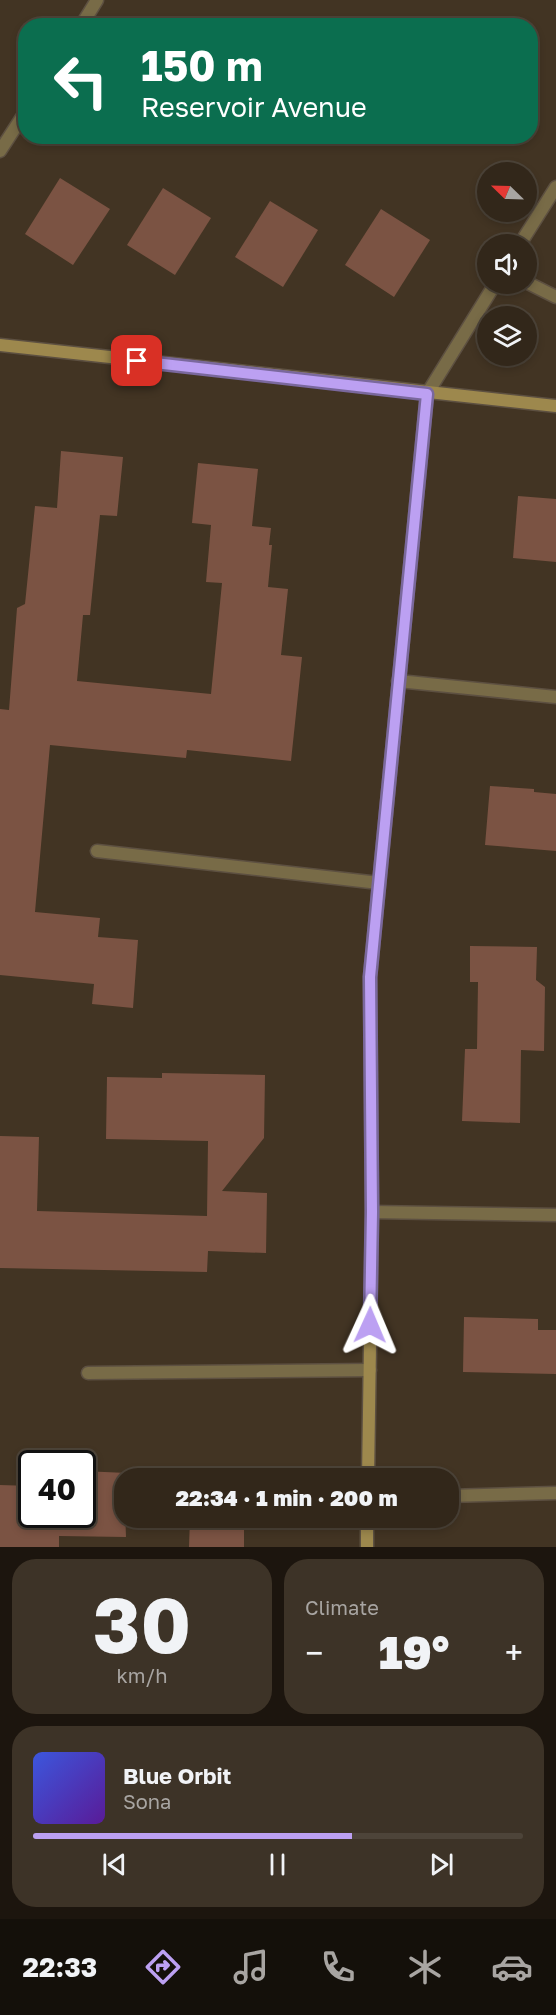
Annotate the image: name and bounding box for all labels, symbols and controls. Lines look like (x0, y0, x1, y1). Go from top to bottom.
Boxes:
text: 150 m (141, 40, 263, 90)
icon: left (42, 42, 120, 120)
text: Reservoir Avenue (141, 91, 367, 123)
north arrow (477, 162, 537, 222)
map controls (477, 162, 537, 366)
button: sound (477, 234, 537, 294)
button: layers (477, 306, 537, 366)
pin (111, 335, 162, 386)
icon: arrive (120, 344, 153, 377)
position arrow (338, 1293, 402, 1357)
speed limit sign: 40 (18, 1450, 96, 1528)
text: 22:34 · 1 min · 200 m (175, 1484, 398, 1511)
text: 30 (93, 1577, 191, 1670)
text: Climate (305, 1595, 379, 1619)
text: 19° (379, 1625, 449, 1679)
text: − (305, 1633, 323, 1672)
text: + (505, 1633, 523, 1672)
text: km/h (117, 1663, 167, 1687)
text: Blue Orbit (123, 1762, 231, 1789)
text: Sona (123, 1789, 171, 1813)
icon: previous (98, 1848, 131, 1881)
icon: pause (261, 1848, 294, 1881)
icon: next (425, 1848, 458, 1881)
icon: directions (142, 1946, 184, 1988)
icon: music (230, 1946, 272, 1988)
icon: phone (317, 1946, 359, 1988)
icon: climate (404, 1946, 446, 1988)
icon: car (491, 1946, 533, 1988)
text: 22:33 (23, 1951, 97, 1983)

